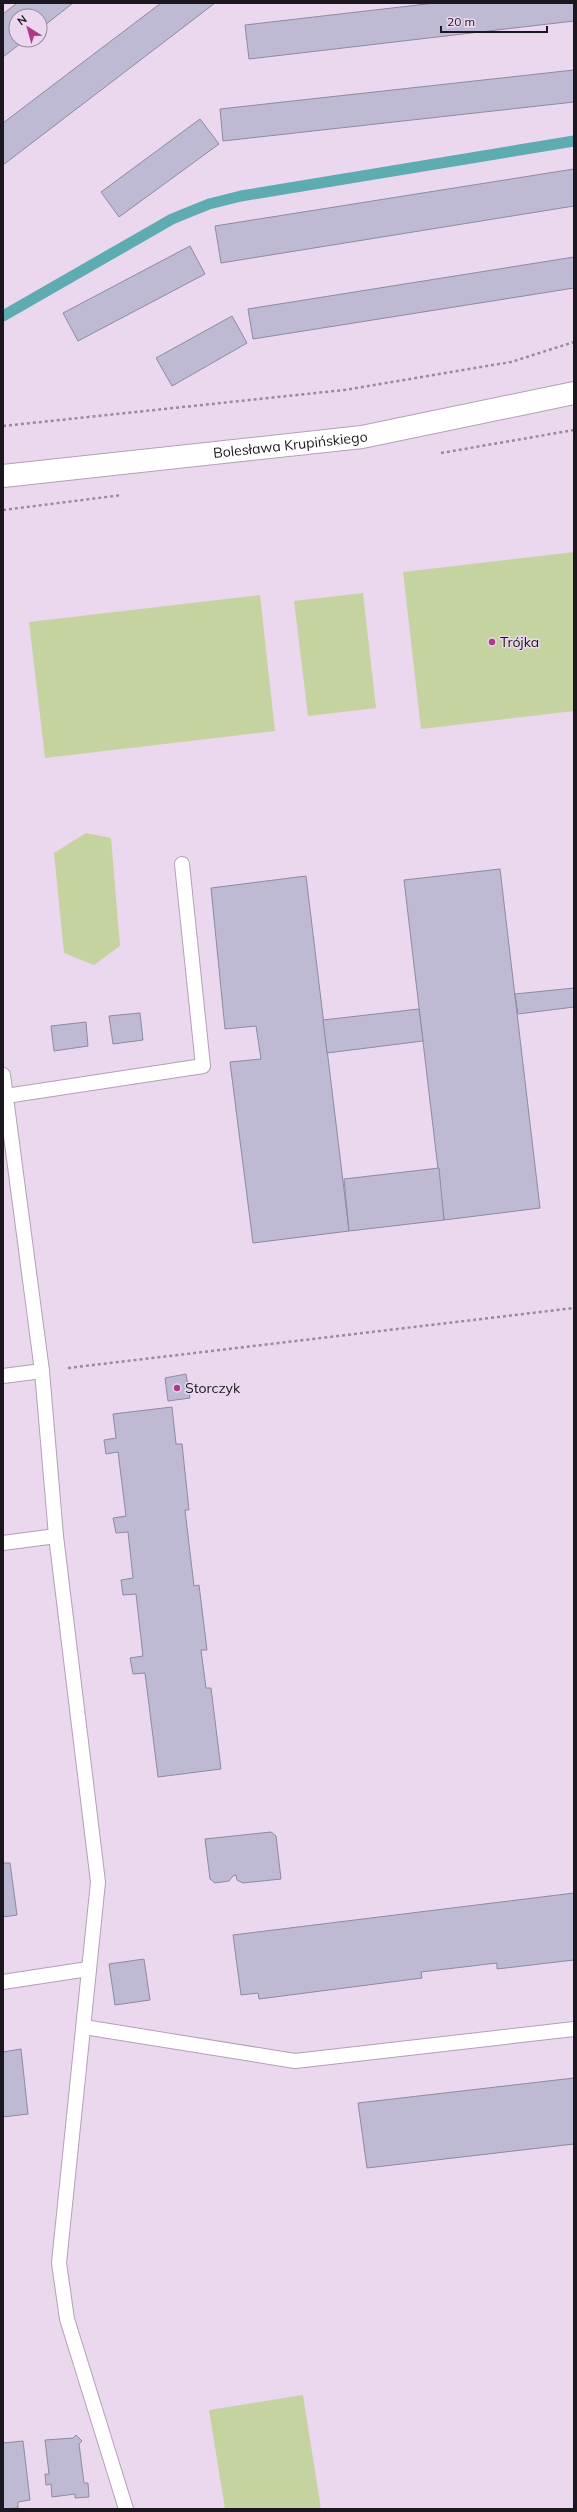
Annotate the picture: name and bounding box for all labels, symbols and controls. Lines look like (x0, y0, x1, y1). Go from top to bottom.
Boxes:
north arrow (8, 8, 48, 48)
scale bar (441, 8, 547, 34)
text: N (14, 12, 30, 28)
text: 20 m (447, 14, 475, 29)
street label: Bolesława Krupińskiego (212, 427, 369, 462)
place label: Trójka (500, 633, 539, 651)
marker: Trójka (487, 637, 497, 647)
place label: Storczyk (185, 1379, 241, 1397)
marker: Storczyk (172, 1383, 182, 1393)

